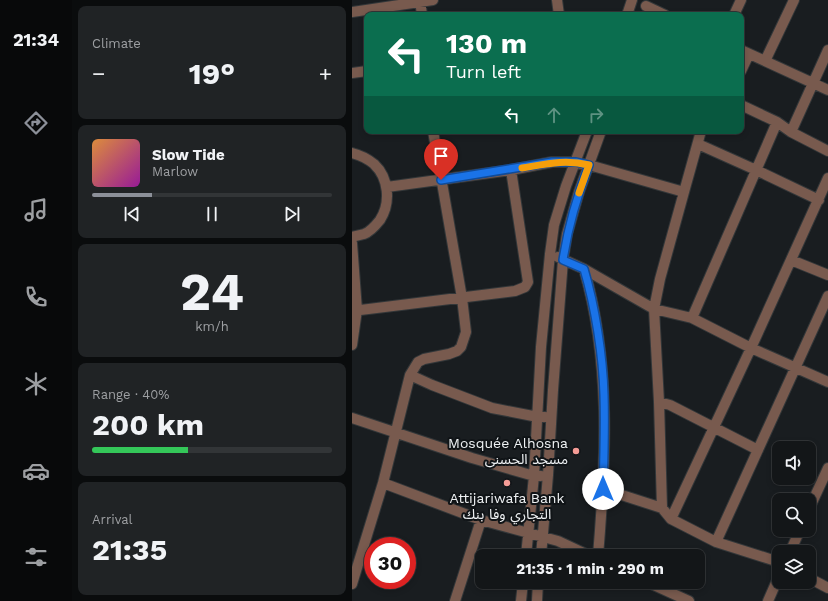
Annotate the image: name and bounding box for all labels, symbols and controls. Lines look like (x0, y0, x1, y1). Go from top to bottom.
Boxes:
text: 130 m (446, 27, 527, 60)
icon: left (380, 28, 432, 80)
text: 21:34 (13, 29, 59, 50)
text: Climate (92, 36, 141, 51)
text: 19° (189, 56, 235, 91)
text: − (92, 61, 105, 86)
text: + (319, 61, 332, 86)
text: Turn left (446, 61, 521, 82)
icon: left (501, 104, 523, 126)
icon: ahead (543, 104, 565, 126)
icon: right (585, 104, 607, 126)
icon: directions (22, 109, 50, 137)
pin (424, 139, 458, 180)
icon: arrive (430, 145, 452, 167)
text: Slow Tide (152, 146, 225, 164)
text: Marlow (152, 164, 198, 179)
icon: music (22, 196, 50, 224)
icon: previous (121, 203, 143, 225)
icon: pause (201, 203, 223, 225)
icon: next (281, 203, 303, 225)
text: 24 (180, 262, 244, 323)
icon: phone (22, 283, 50, 311)
text: km/h (195, 319, 229, 334)
icon: climate (22, 370, 50, 398)
text: Range · 40% (92, 387, 169, 402)
text: 200 km (92, 407, 204, 442)
place label: Mosquée Alhosna مسجد الحسنى (448, 435, 568, 468)
map controls (772, 441, 816, 589)
button: sound (772, 441, 816, 485)
marker: Mosquée Alhosna مسجد الحسنى (571, 446, 581, 456)
icon: car (22, 457, 50, 485)
position arrow (582, 468, 624, 510)
marker: Attijariwafa Bank التجاري وفا بنك (502, 478, 512, 488)
place label: Attijariwafa Bank التجاري وفا بنك (450, 490, 565, 525)
button: search (772, 493, 816, 537)
text: Arrival (92, 512, 133, 527)
text: 21:35 (92, 532, 167, 567)
speed limit sign: 30 (364, 537, 416, 589)
icon: filters (22, 543, 50, 571)
button: layers (772, 545, 816, 589)
text: 21:35 · 1 min · 290 m (516, 560, 664, 578)

